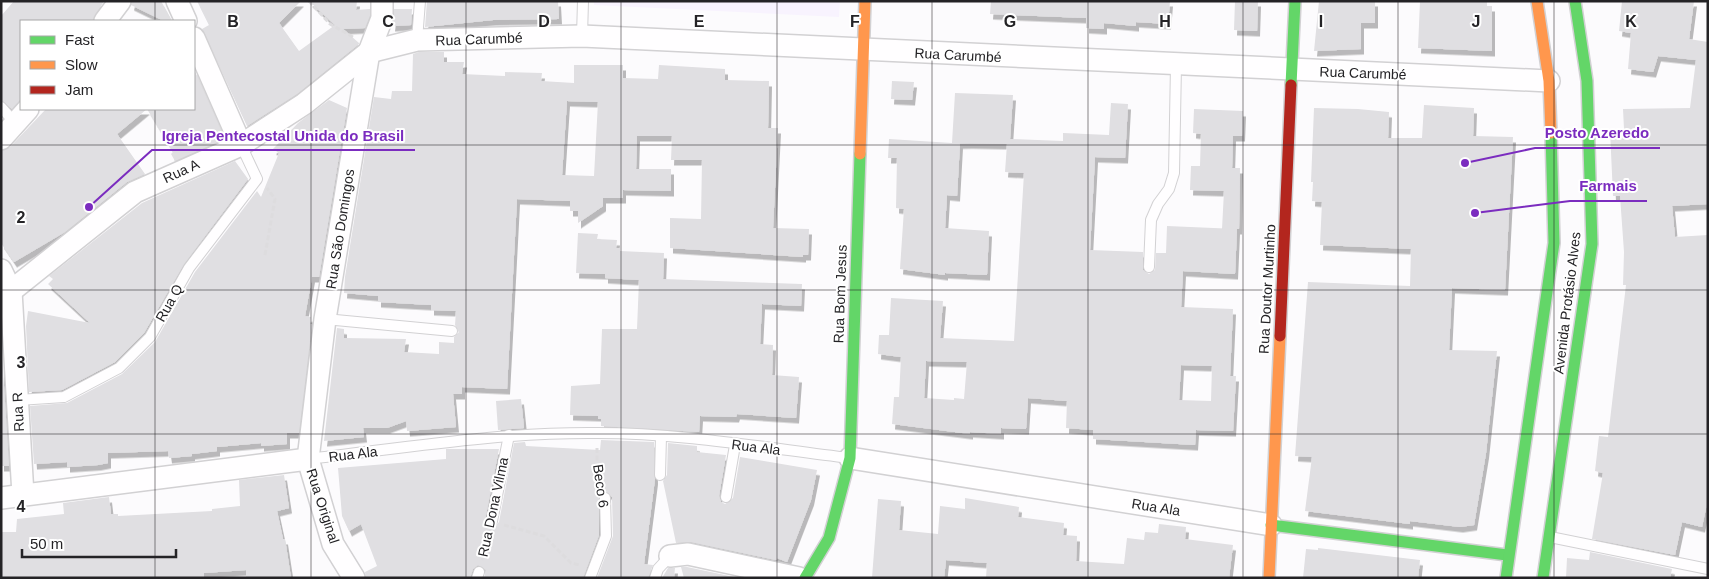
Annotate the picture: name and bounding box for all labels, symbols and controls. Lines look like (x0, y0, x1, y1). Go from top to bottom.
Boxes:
text: B (227, 13, 239, 30)
text: C (382, 13, 394, 30)
text: D (538, 13, 550, 30)
text: E (694, 13, 705, 30)
text: F (850, 13, 860, 30)
text: G (1004, 13, 1016, 30)
text: H (1159, 13, 1171, 30)
text: I (1319, 13, 1323, 30)
text: J (1472, 13, 1480, 30)
text: K (1625, 13, 1637, 30)
legend (20, 20, 195, 110)
street label: Rua Carumbé (435, 29, 523, 49)
text: Fast (65, 31, 95, 48)
street label: Rua Carumbé (914, 45, 1002, 65)
text: Slow (65, 56, 98, 73)
street label: Rua Carumbé (1319, 63, 1407, 83)
text: Jam (65, 81, 93, 98)
callout: Posto Azeredo (1535, 118, 1660, 148)
callout: Igreja Pentecostal Unida do Brasil (152, 120, 415, 150)
text: Posto Azeredo (1545, 124, 1649, 141)
text: Igreja Pentecostal Unida do Brasil (162, 127, 404, 144)
street label: Rua A (160, 155, 202, 186)
street label: Rua São Domingos (323, 168, 357, 290)
callout: Farmais (1570, 171, 1647, 201)
text: Farmais (1579, 177, 1637, 194)
text: 2 (17, 209, 26, 226)
street label: Rua Doutor Murtinho (1256, 223, 1278, 354)
street label: Avenida Protásio Alves (1550, 231, 1584, 375)
street label: Rua Bom Jesus (830, 244, 850, 344)
street label: Rua Q (152, 281, 186, 325)
text: 3 (17, 354, 26, 371)
street label: Rua R (9, 392, 27, 432)
street label: Rua Ala (731, 436, 782, 458)
street label: Rua Ala (328, 443, 379, 465)
street label: Rua Dona Vilma (475, 455, 511, 558)
street label: Beco 6 (590, 463, 612, 509)
street label: Rua Original (303, 467, 343, 545)
street label: Rua Ala (1131, 495, 1182, 519)
text: 4 (17, 498, 26, 515)
scale bar (22, 526, 176, 558)
text: 50 m (30, 535, 63, 552)

